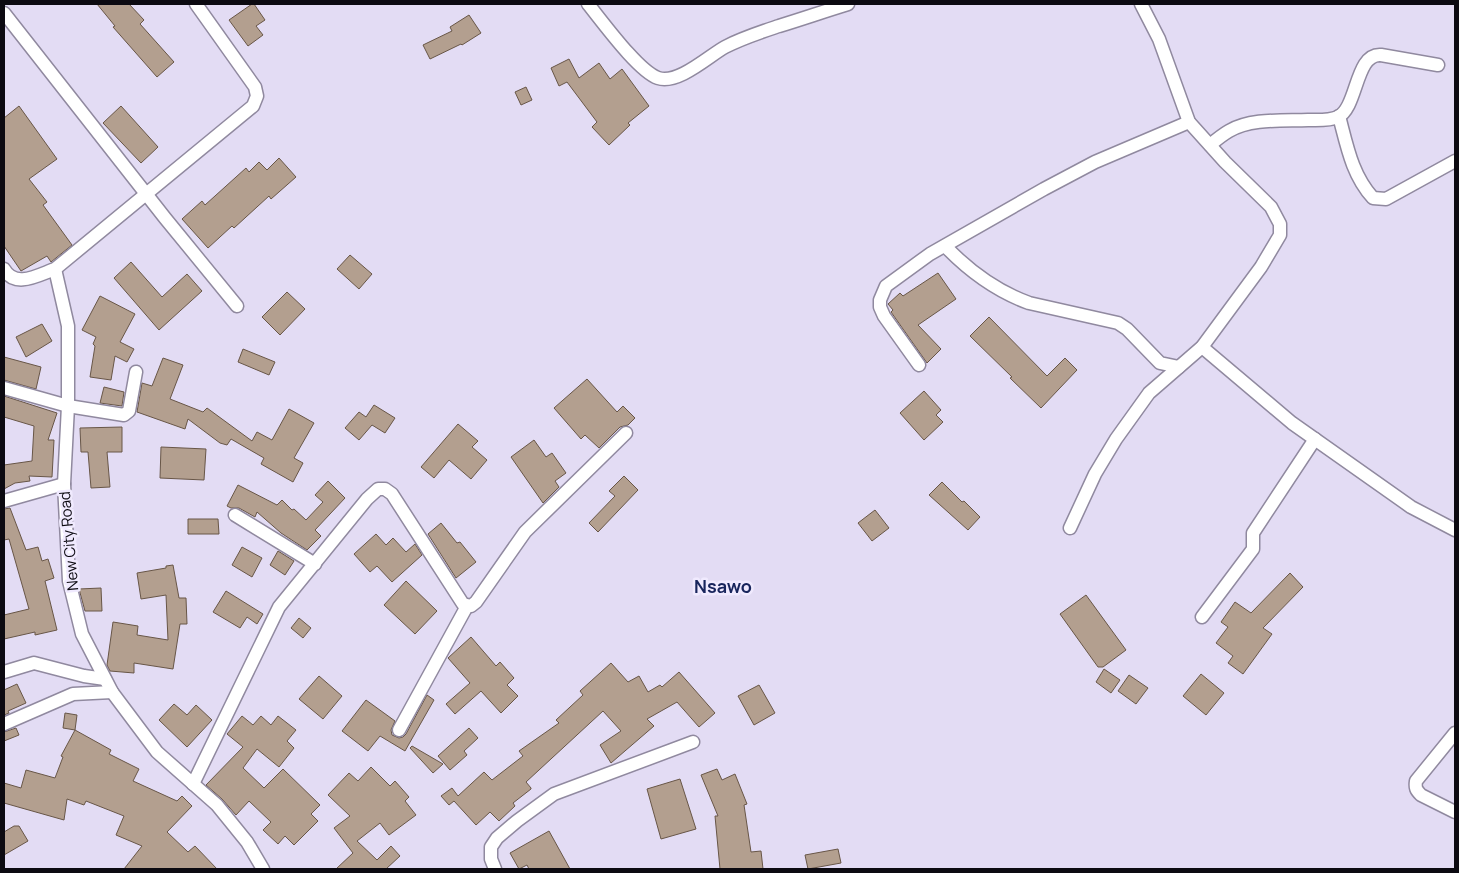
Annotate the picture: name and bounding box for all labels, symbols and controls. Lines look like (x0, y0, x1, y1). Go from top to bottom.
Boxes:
street label: New City Road (54, 490, 83, 592)
district label: Nsawo (694, 574, 752, 598)

